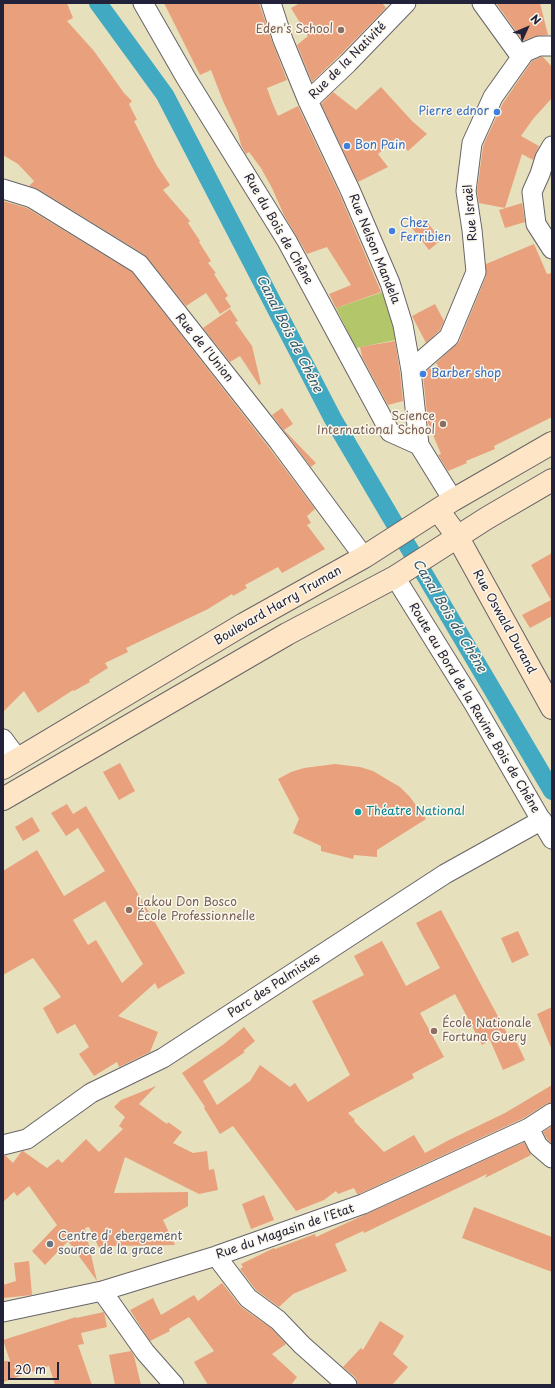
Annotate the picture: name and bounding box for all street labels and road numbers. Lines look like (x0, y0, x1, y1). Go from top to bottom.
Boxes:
street label: Rue de la Nativité (306, 19, 390, 103)
street label: Rue du Bois de Chêne (240, 171, 316, 287)
street label: Rue Israël (461, 184, 481, 242)
street label: Rue Nelson Mandela (345, 192, 403, 306)
street label: Rue de l'Union (172, 311, 236, 385)
street label: Boulevard Harry Truman (212, 564, 344, 648)
street label: Rue Oswald Durand (469, 567, 539, 677)
street label: Route au Bord de la Ravine Bois de Chêne (405, 600, 543, 816)
street label: Parc des Palmistes (225, 951, 323, 1021)
street label: Rue du Magasin de l'Etat (214, 1202, 356, 1262)

